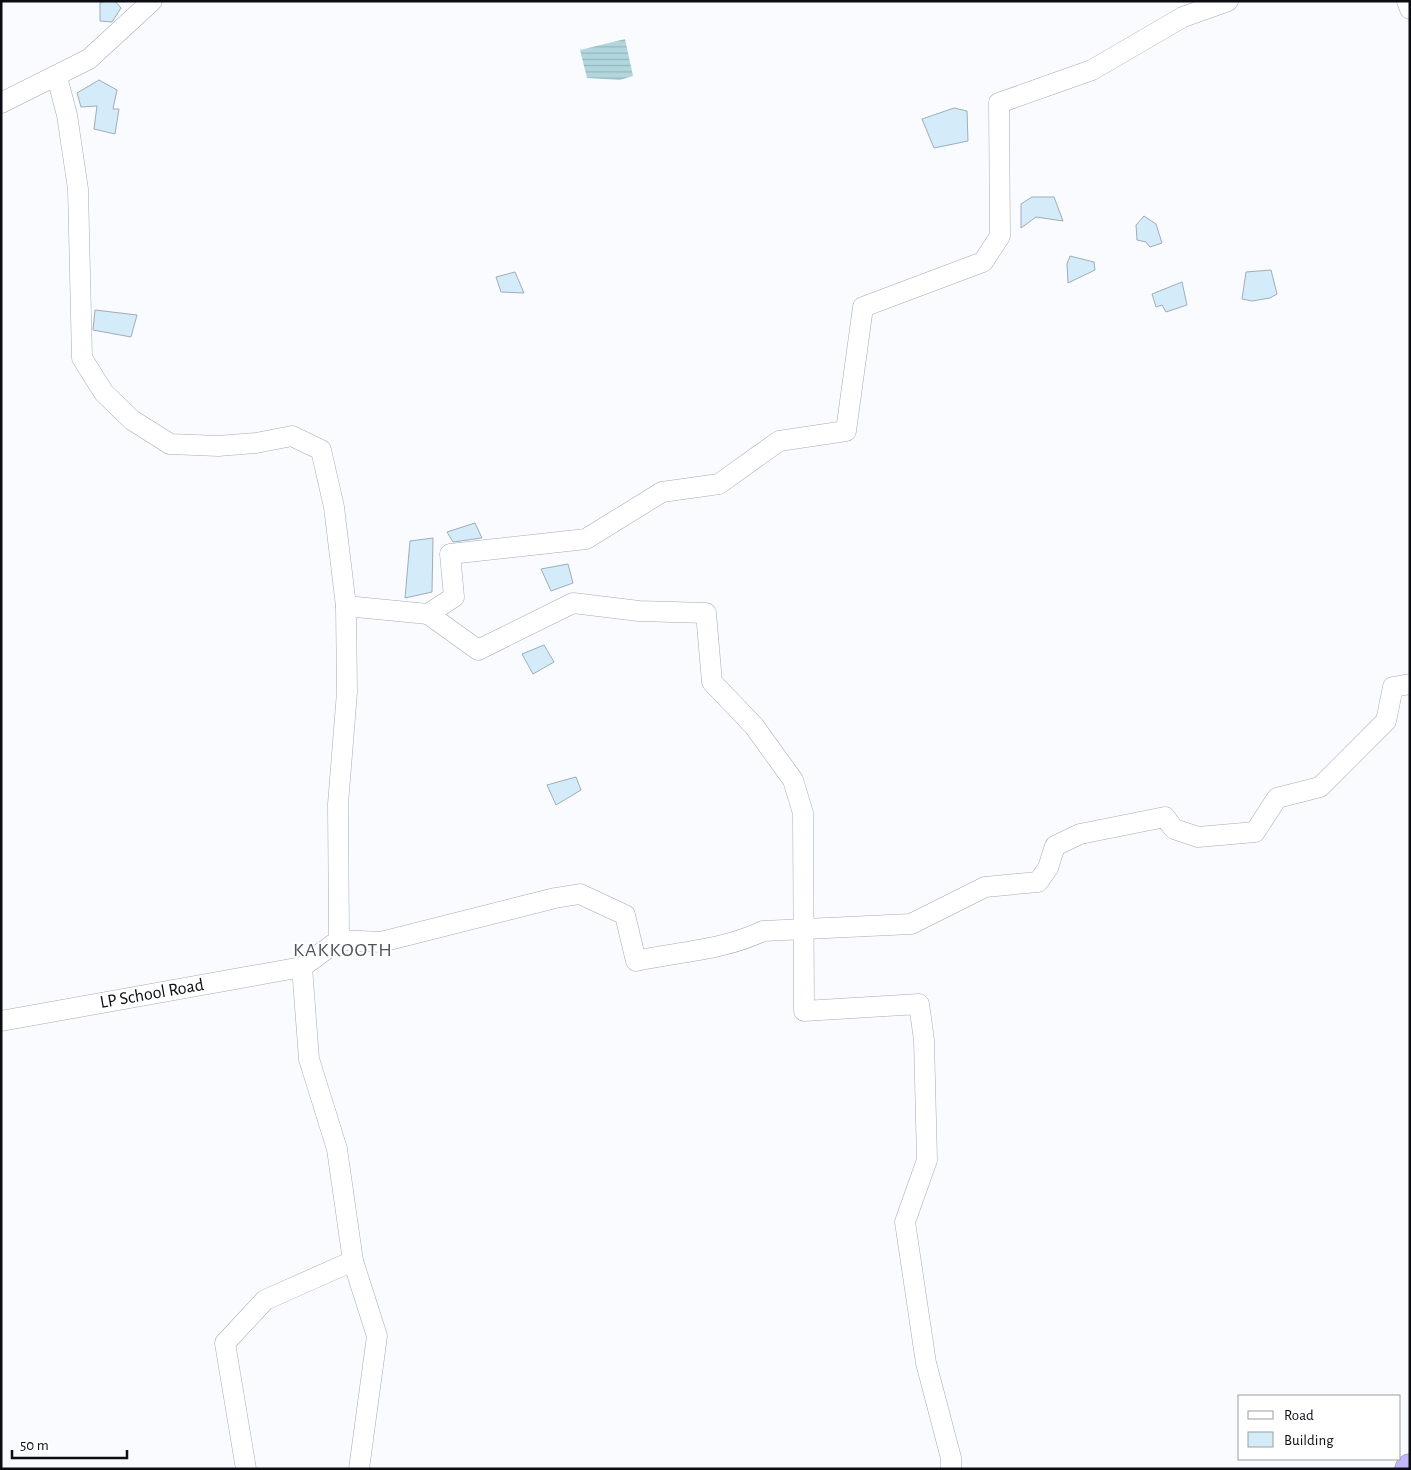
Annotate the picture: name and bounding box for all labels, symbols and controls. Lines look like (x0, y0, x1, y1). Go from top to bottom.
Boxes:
district label: KAKKOOTH (293, 940, 393, 960)
street label: LP School Road (99, 976, 205, 1012)
legend (1238, 1395, 1401, 1460)
text: Road (1284, 1408, 1314, 1423)
scale bar (12, 1428, 128, 1460)
text: Building (1284, 1433, 1334, 1448)
text: 50 m (20, 1438, 49, 1453)

